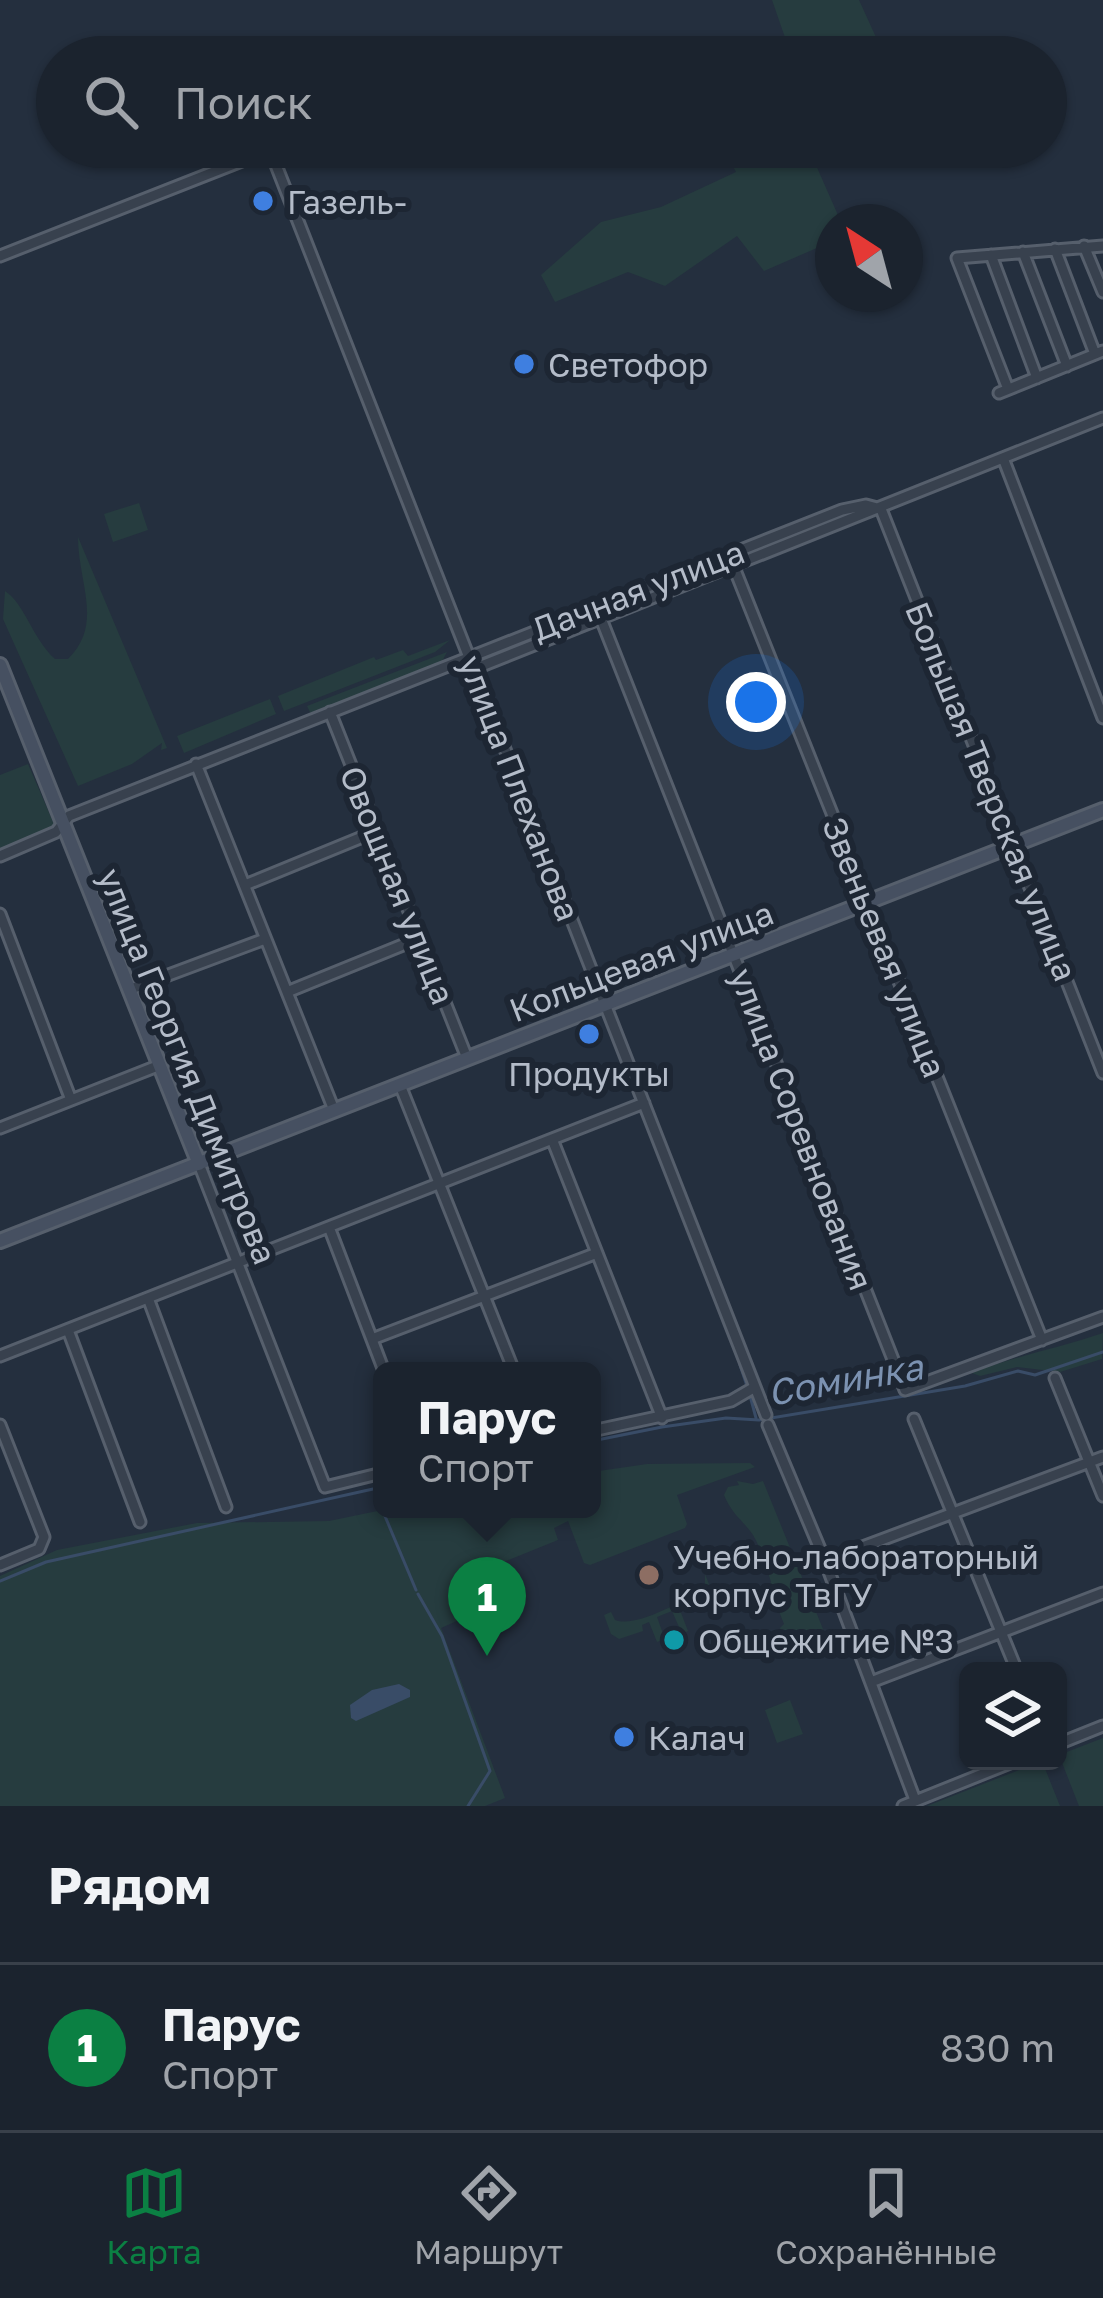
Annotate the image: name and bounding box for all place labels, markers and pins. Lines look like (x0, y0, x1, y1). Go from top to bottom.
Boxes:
place label: Газель- (287, 182, 407, 221)
marker: Газель- (250, 188, 276, 214)
place label: Светофор (548, 345, 708, 384)
marker: Светофор (511, 351, 537, 377)
marker: Продукты (576, 1021, 602, 1047)
place label: Продукты (508, 1054, 670, 1093)
place label: Учебно-лабораторный корпус ТвГУ (673, 1537, 1039, 1614)
pin: 1 (448, 1557, 526, 1656)
marker: Учебно-лабораторный корпус ТвГУ (636, 1562, 662, 1588)
place label: Общежитие №3 (698, 1621, 954, 1660)
marker: Общежитие №3 (661, 1627, 687, 1653)
place label: Калач (648, 1718, 746, 1757)
marker: Калач (611, 1724, 637, 1750)

